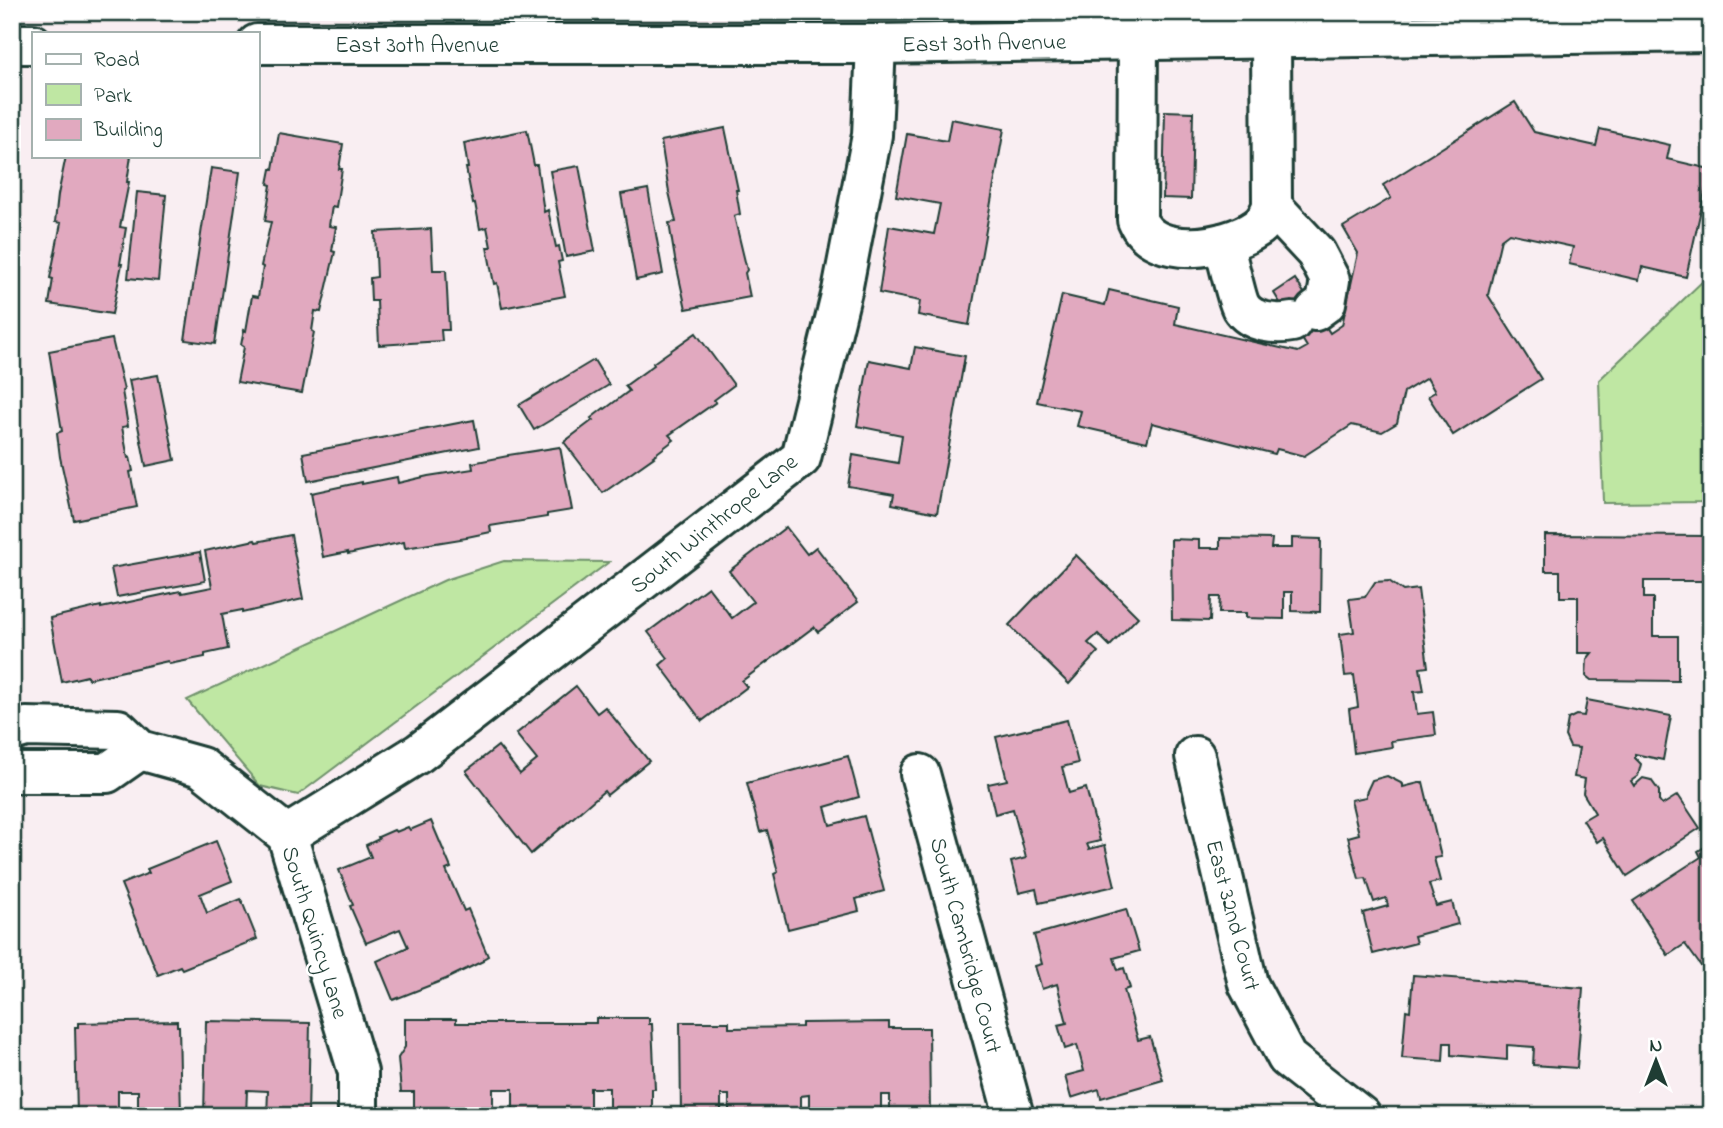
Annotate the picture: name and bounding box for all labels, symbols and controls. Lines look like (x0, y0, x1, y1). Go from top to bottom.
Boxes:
street label: East 30th Avenue (902, 27, 1067, 62)
street label: East 30th Avenue (335, 30, 500, 63)
legend (32, 32, 259, 158)
text: Road (94, 46, 140, 76)
text: Park (94, 82, 133, 112)
text: Building (93, 116, 163, 148)
street label: South Winthrope Lane (624, 446, 806, 603)
street label: South Cambridge Court (919, 834, 1009, 1058)
street label: East 32nd Court (1196, 837, 1268, 995)
street label: South Quincy Lane (270, 842, 356, 1024)
north arrow (1622, 1026, 1692, 1096)
text: N (1650, 1033, 1663, 1060)

